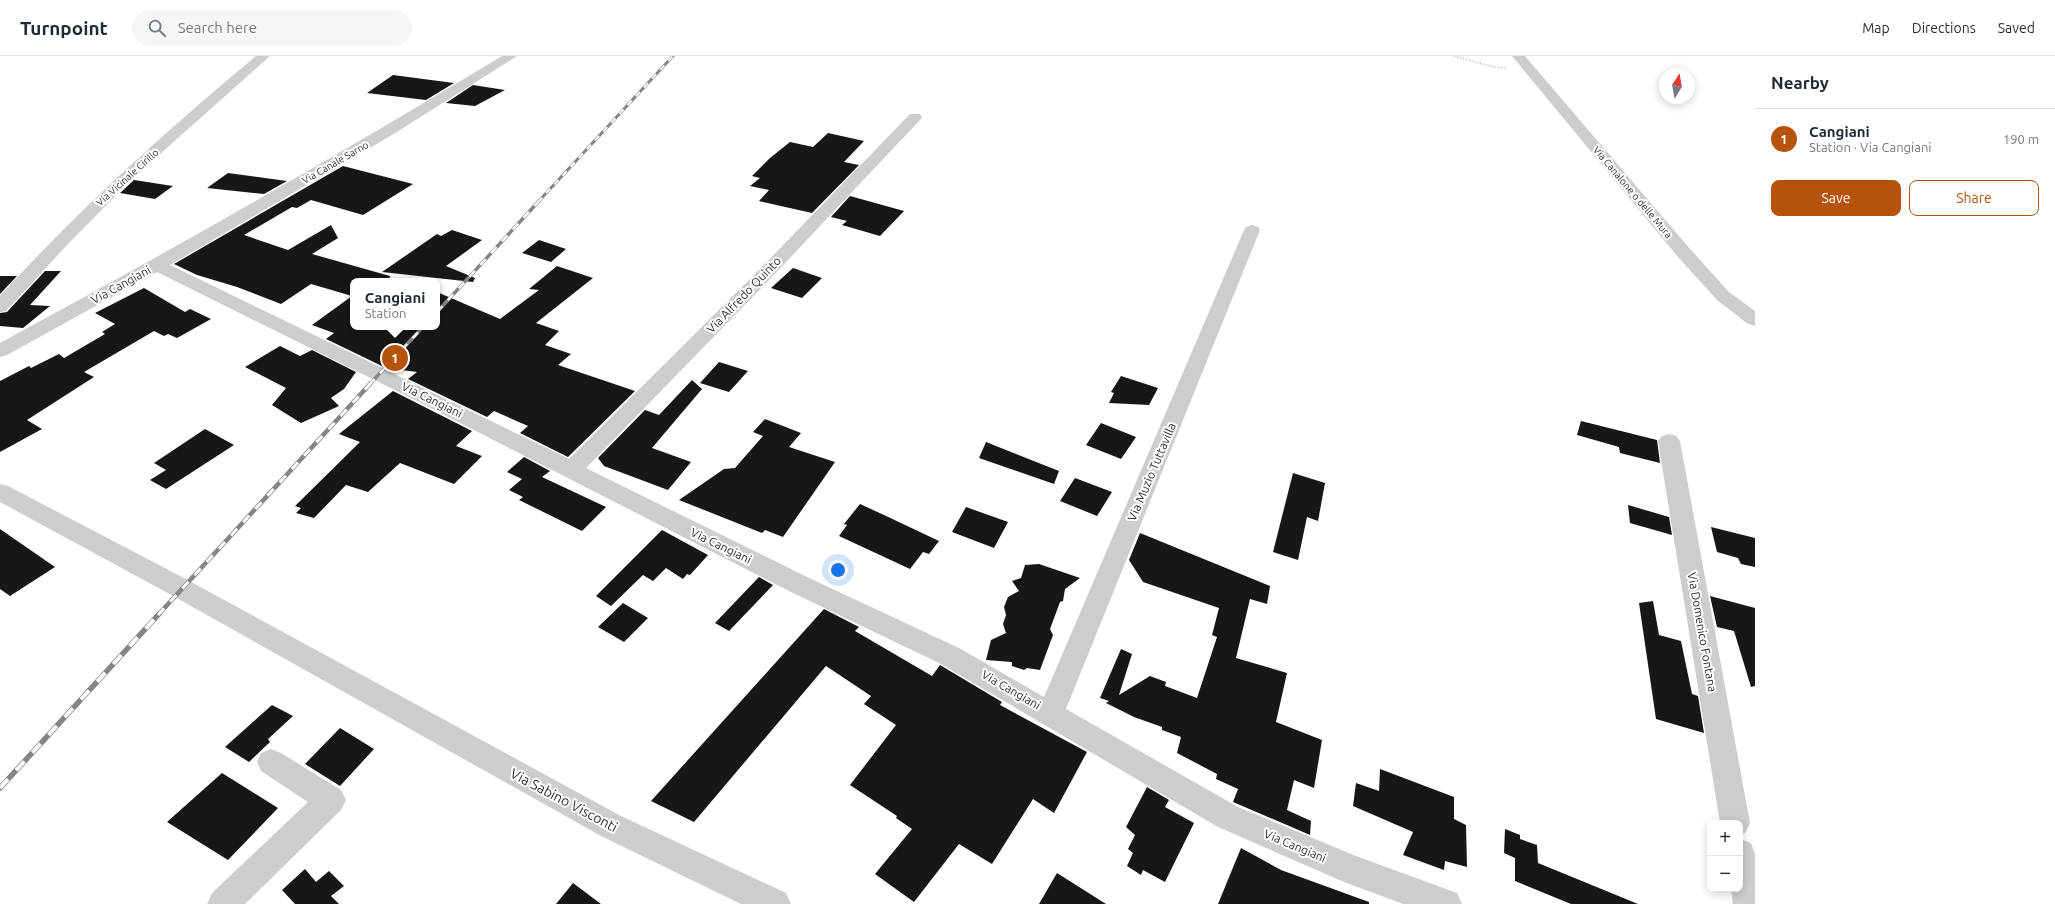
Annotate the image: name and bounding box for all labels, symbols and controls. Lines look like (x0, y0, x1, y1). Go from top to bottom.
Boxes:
search box (132, 10, 412, 46)
text: Turnpoint (20, 17, 108, 39)
icon: search (146, 17, 168, 39)
text: Search here (178, 19, 257, 36)
text: Map (1862, 20, 1890, 36)
text: Directions (1912, 20, 1976, 36)
text: Saved (1998, 20, 2035, 36)
north arrow (1659, 68, 1695, 104)
text: Nearby (1771, 73, 1829, 92)
text: Cangiani (1809, 123, 1870, 140)
text: 1 (1780, 132, 1788, 146)
text: 190 m (2003, 132, 2039, 146)
street label: Via Canale Sarno (300, 139, 371, 186)
text: Station · Via Cangiani (1809, 140, 1932, 154)
street label: Via Canalone o delle Mura (1591, 144, 1674, 240)
street label: Via Vicinale Cirillo (94, 146, 161, 208)
button: Save (1771, 180, 1901, 216)
button: Share (1909, 180, 2039, 216)
street label: Via Alfredo Quinto (704, 254, 783, 335)
street label: Via Cangiani (89, 263, 153, 306)
popup (350, 278, 440, 330)
text: Cangiani (365, 289, 425, 306)
text: Station (365, 306, 407, 320)
pin: 1 (382, 343, 408, 373)
street label: Via Cangiani (400, 379, 465, 420)
street label: Via Muzio Tuttavilla (1125, 421, 1178, 523)
street label: Via Cangiani (689, 525, 754, 566)
your location (828, 560, 848, 580)
street label: Via Domenico Fontana (1686, 571, 1719, 693)
street label: Via Cangiani (979, 667, 1043, 712)
street label: Via Sabino Visconti (508, 765, 620, 835)
map controls (1707, 820, 1743, 892)
button: + (1707, 820, 1743, 856)
street label: Via Cangiani (1262, 827, 1328, 864)
button: − (1707, 856, 1743, 892)

